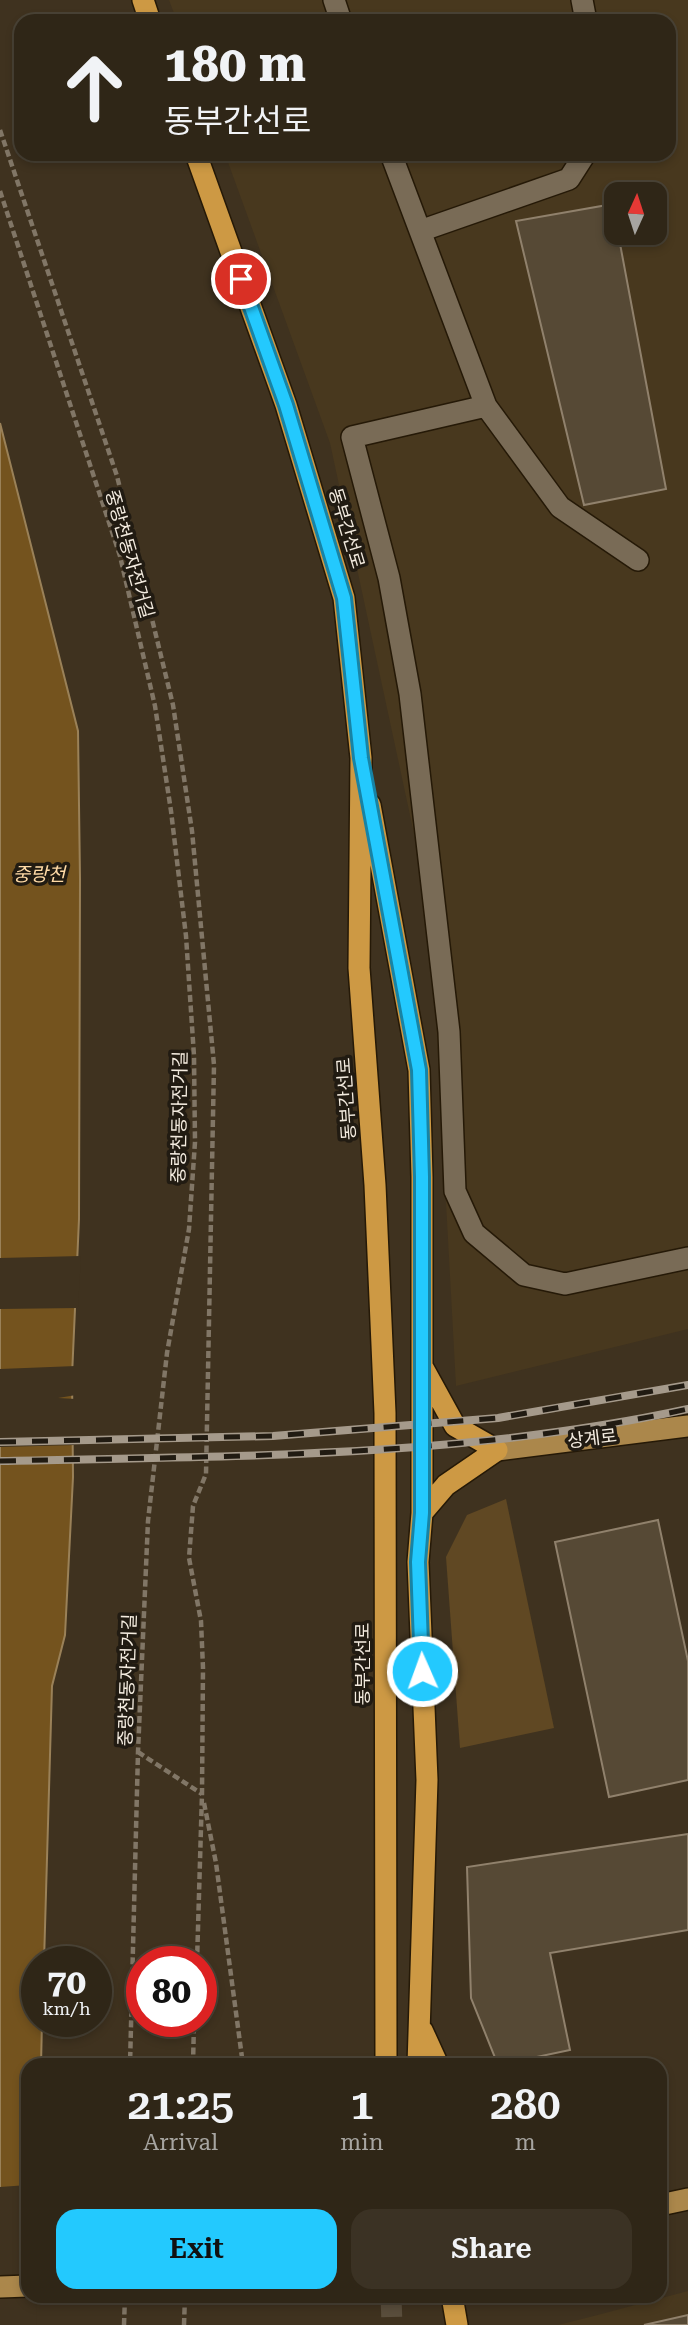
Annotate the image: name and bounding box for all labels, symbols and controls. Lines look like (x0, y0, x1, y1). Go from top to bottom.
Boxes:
text: 180 m (164, 36, 306, 93)
icon: ahead (49, 42, 140, 133)
text: 동부간선로 (164, 102, 311, 140)
north arrow (604, 182, 667, 245)
map controls (604, 182, 667, 245)
pin (211, 249, 271, 309)
icon: arrive (222, 260, 260, 298)
street label: 동부간선로 (325, 485, 369, 571)
street label: 중랑천동자전거길 (102, 487, 158, 621)
water label: 중랑천 (13, 863, 67, 886)
street label: 중랑천동자전거길 (167, 1051, 191, 1183)
street label: 동부간선로 (333, 1057, 359, 1141)
street label: 상계로 (566, 1425, 618, 1451)
street label: 중랑천동자전거길 (114, 1613, 140, 1747)
street label: 동부간선로 (352, 1623, 373, 1705)
position arrow (385, 1634, 459, 1708)
speed limit sign: 80 (126, 1946, 217, 2037)
text: 70 (47, 1962, 86, 2003)
text: km/h (42, 1998, 91, 2019)
text: 21:25 (127, 2080, 234, 2129)
text: 1 (350, 2080, 374, 2129)
text: 280 (490, 2080, 561, 2129)
text: Arrival (143, 2129, 218, 2156)
text: min (340, 2129, 384, 2156)
text: m (515, 2129, 536, 2156)
button: Exit (56, 2209, 337, 2289)
button: Share (351, 2209, 632, 2289)

